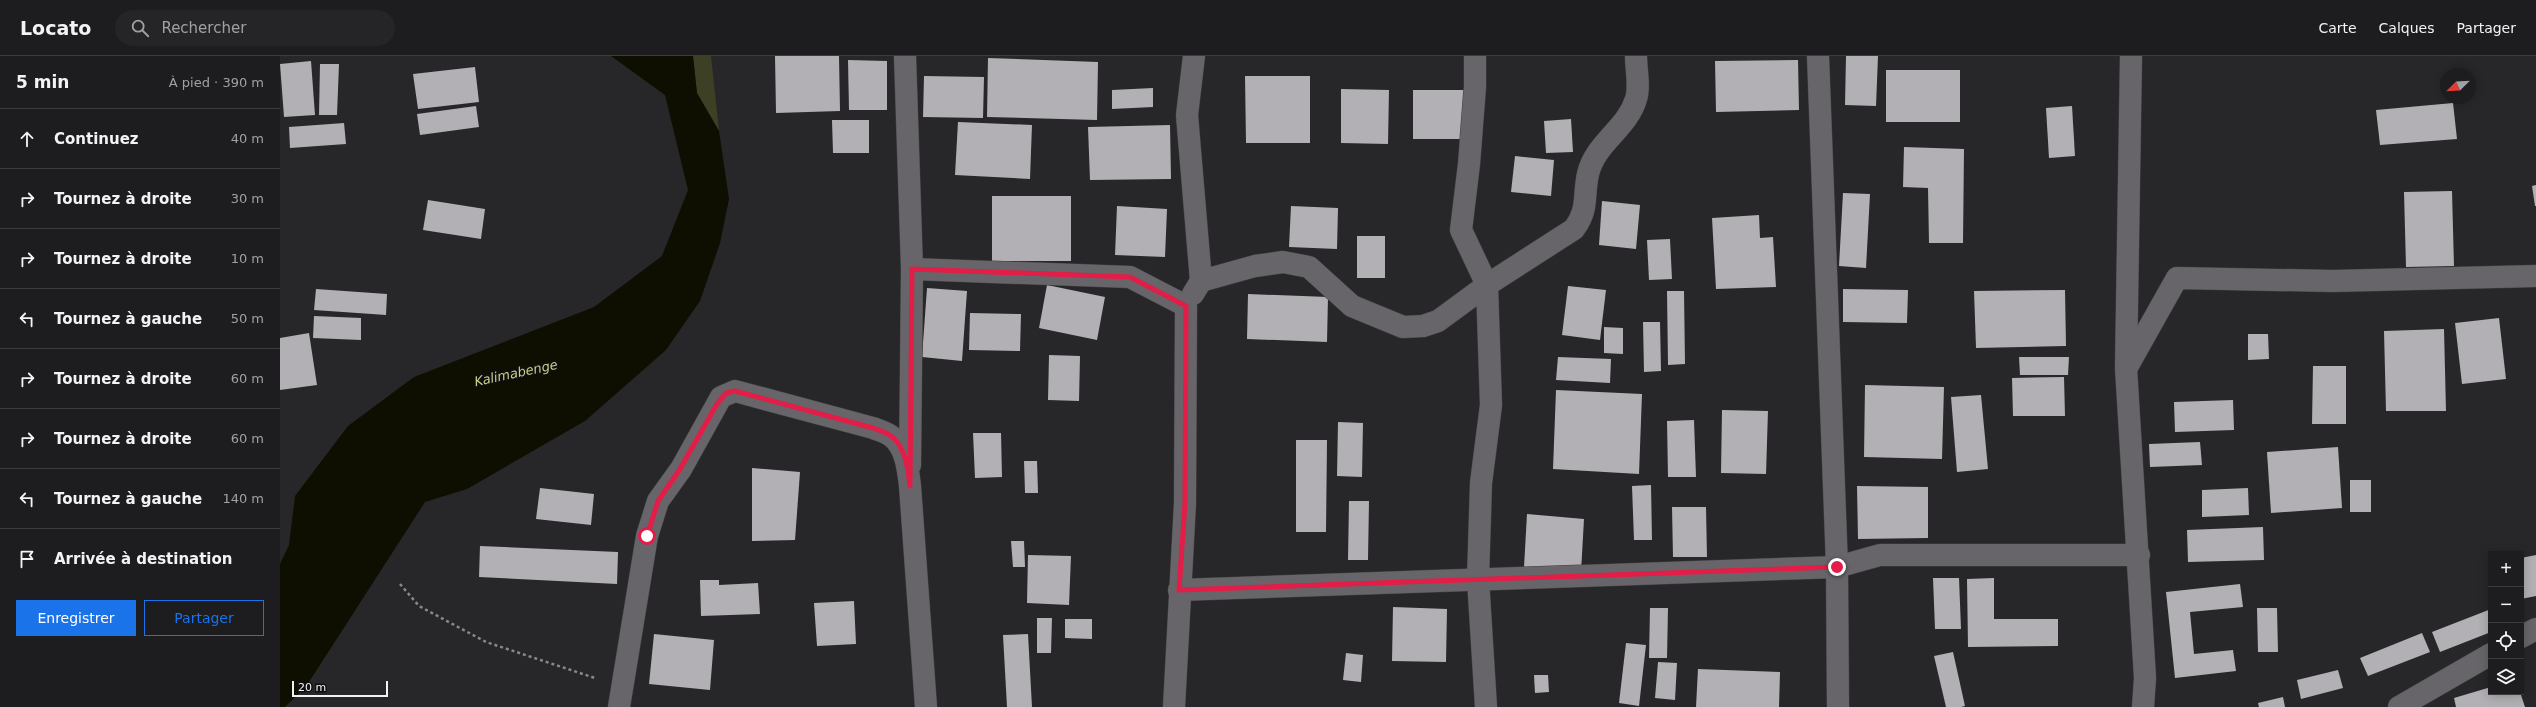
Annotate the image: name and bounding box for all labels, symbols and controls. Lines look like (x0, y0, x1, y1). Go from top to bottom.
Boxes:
search box (115, 10, 395, 46)
text: Locato (20, 17, 91, 39)
icon: search (129, 17, 151, 39)
text: Rechercher (161, 19, 246, 37)
text: Carte (2318, 20, 2357, 36)
text: Calques (2379, 20, 2435, 36)
text: Partager (2457, 20, 2516, 36)
north arrow (2440, 68, 2476, 104)
text: 5 min (16, 72, 69, 92)
text: À pied · 390 m (169, 75, 264, 90)
icon: ahead (16, 128, 38, 150)
text: Continuez (54, 130, 139, 148)
text: 40 m (231, 131, 264, 146)
icon: right (16, 188, 38, 210)
text: Tournez à droite (54, 190, 192, 208)
text: 30 m (231, 191, 264, 206)
icon: right (16, 248, 38, 270)
text: Tournez à droite (54, 250, 192, 268)
text: 10 m (231, 251, 264, 266)
icon: left (16, 308, 38, 330)
text: Tournez à gauche (54, 310, 202, 328)
text: 50 m (231, 311, 264, 326)
water label: Kalimabenge (473, 357, 559, 389)
icon: right (16, 368, 38, 390)
text: Tournez à droite (54, 370, 192, 388)
text: 60 m (231, 371, 264, 386)
icon: right (16, 428, 38, 450)
text: Tournez à droite (54, 430, 192, 448)
text: 60 m (231, 431, 264, 446)
icon: left (16, 488, 38, 510)
text: Tournez à gauche (54, 490, 202, 508)
text: 140 m (222, 491, 264, 506)
route start (638, 527, 656, 545)
icon: arrive (16, 548, 38, 570)
text: Arrivée à destination (54, 550, 232, 568)
map controls (2488, 551, 2524, 695)
button: + (2488, 551, 2524, 587)
route end (1828, 558, 1846, 576)
button: − (2488, 587, 2524, 623)
button: Enregistrer (16, 600, 136, 636)
button: Partager (144, 600, 264, 636)
button: locate (2488, 623, 2524, 659)
button: layers (2488, 659, 2524, 695)
scale bar (292, 679, 388, 698)
text: 20 m (298, 681, 326, 694)

